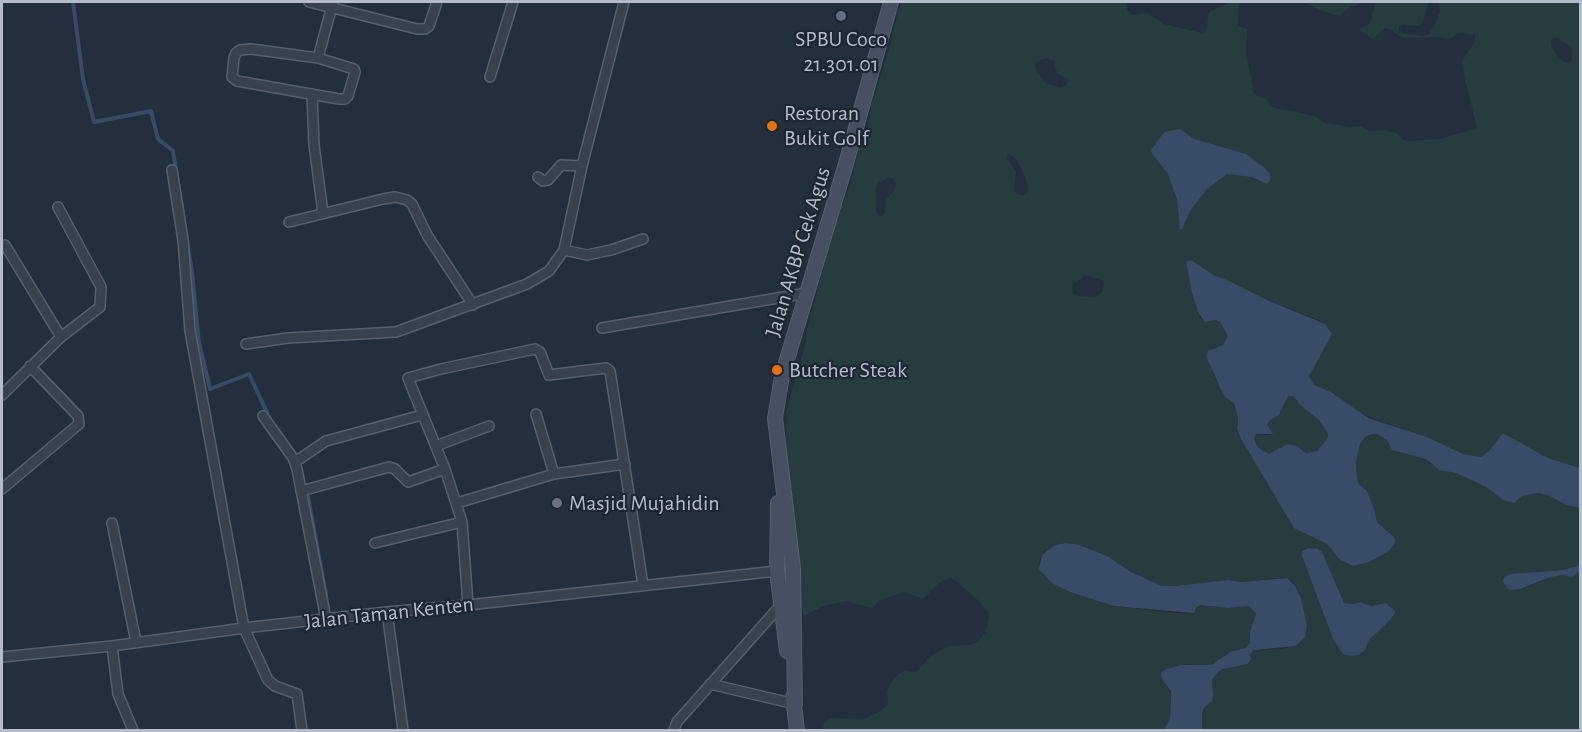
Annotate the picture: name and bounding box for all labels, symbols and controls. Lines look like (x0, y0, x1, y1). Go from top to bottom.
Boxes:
marker: SPBU Coco 21.301.01 (834, 9, 848, 23)
place label: SPBU Coco 21.301.01 (795, 26, 887, 78)
place label: Restoran Bukit Golf (784, 100, 869, 152)
marker: Restoran Bukit Golf (765, 119, 779, 133)
street label: Jalan AKBP Cek Agus (760, 164, 836, 340)
place label: Butcher Steak (789, 357, 907, 383)
marker: Butcher Steak (770, 363, 784, 377)
place label: Masjid Mujahidin (569, 490, 720, 516)
marker: Masjid Mujahidin (550, 496, 564, 510)
street label: Jalan Taman Kenten (303, 591, 475, 635)

